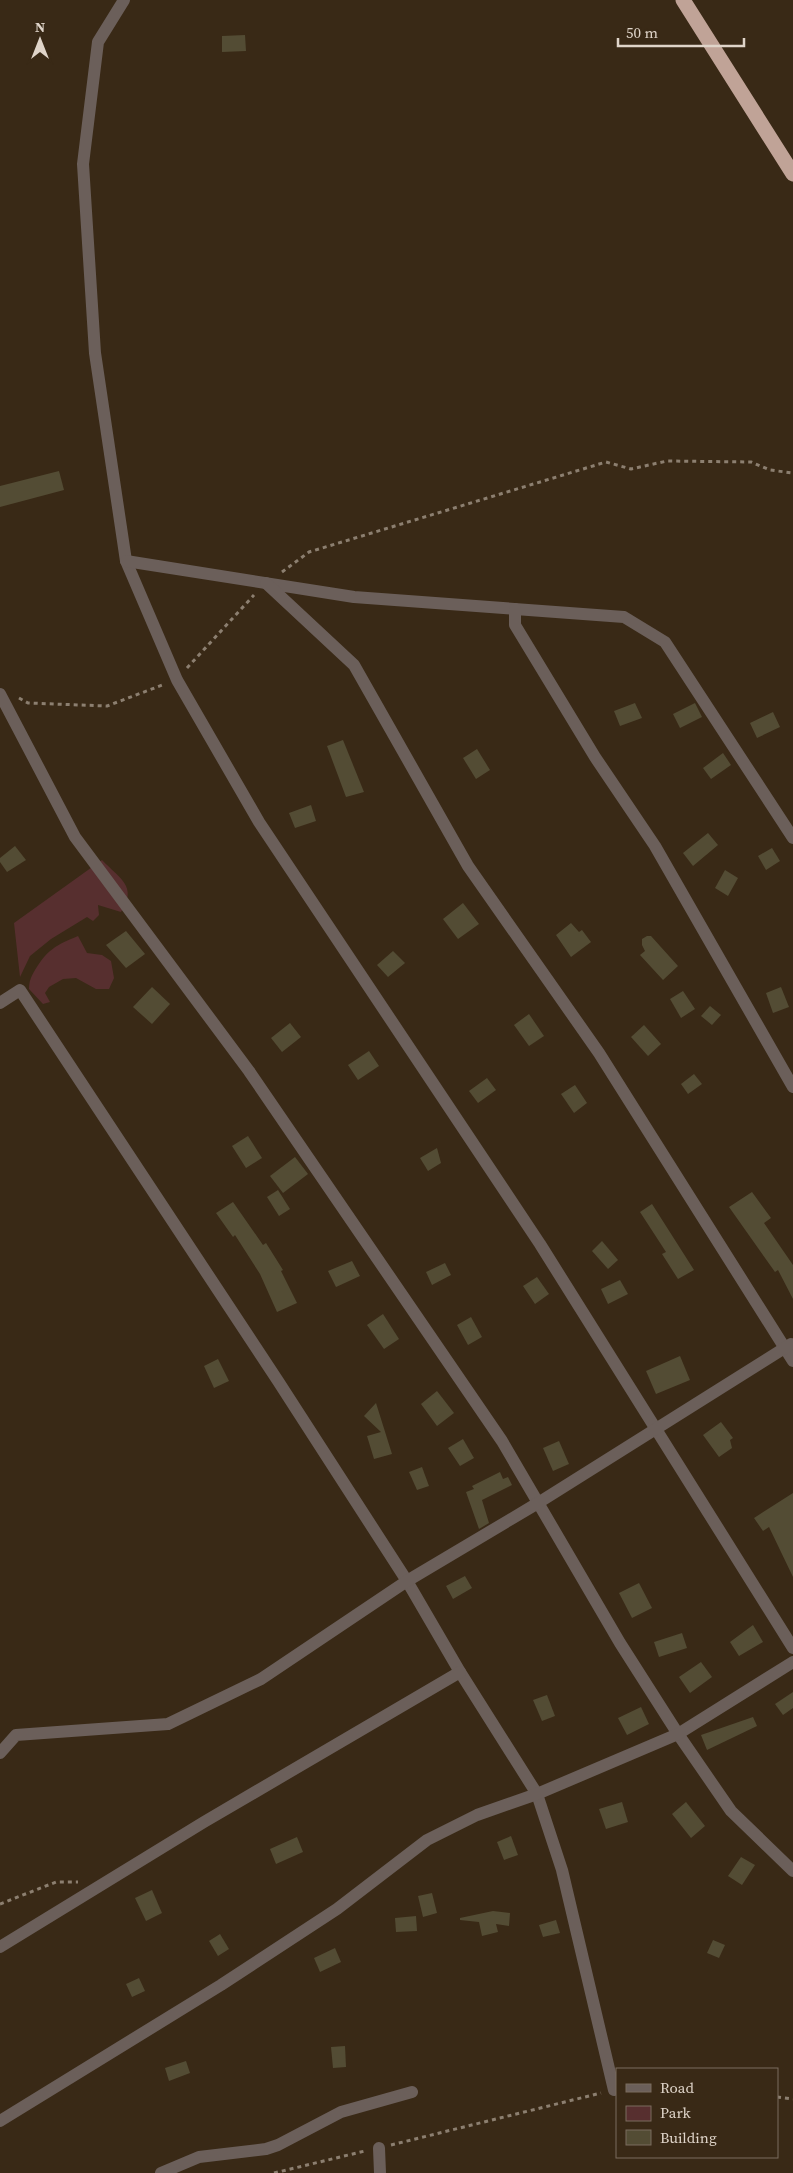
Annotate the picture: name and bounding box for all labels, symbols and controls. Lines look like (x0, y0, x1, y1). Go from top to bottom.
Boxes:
north arrow (15, 15, 65, 65)
scale bar (618, 15, 744, 47)
text: N (35, 17, 45, 37)
text: 50 m (626, 22, 658, 43)
legend (616, 2068, 778, 2158)
text: Road (660, 2077, 694, 2098)
text: Park (660, 2102, 692, 2123)
text: Building (660, 2127, 717, 2148)

